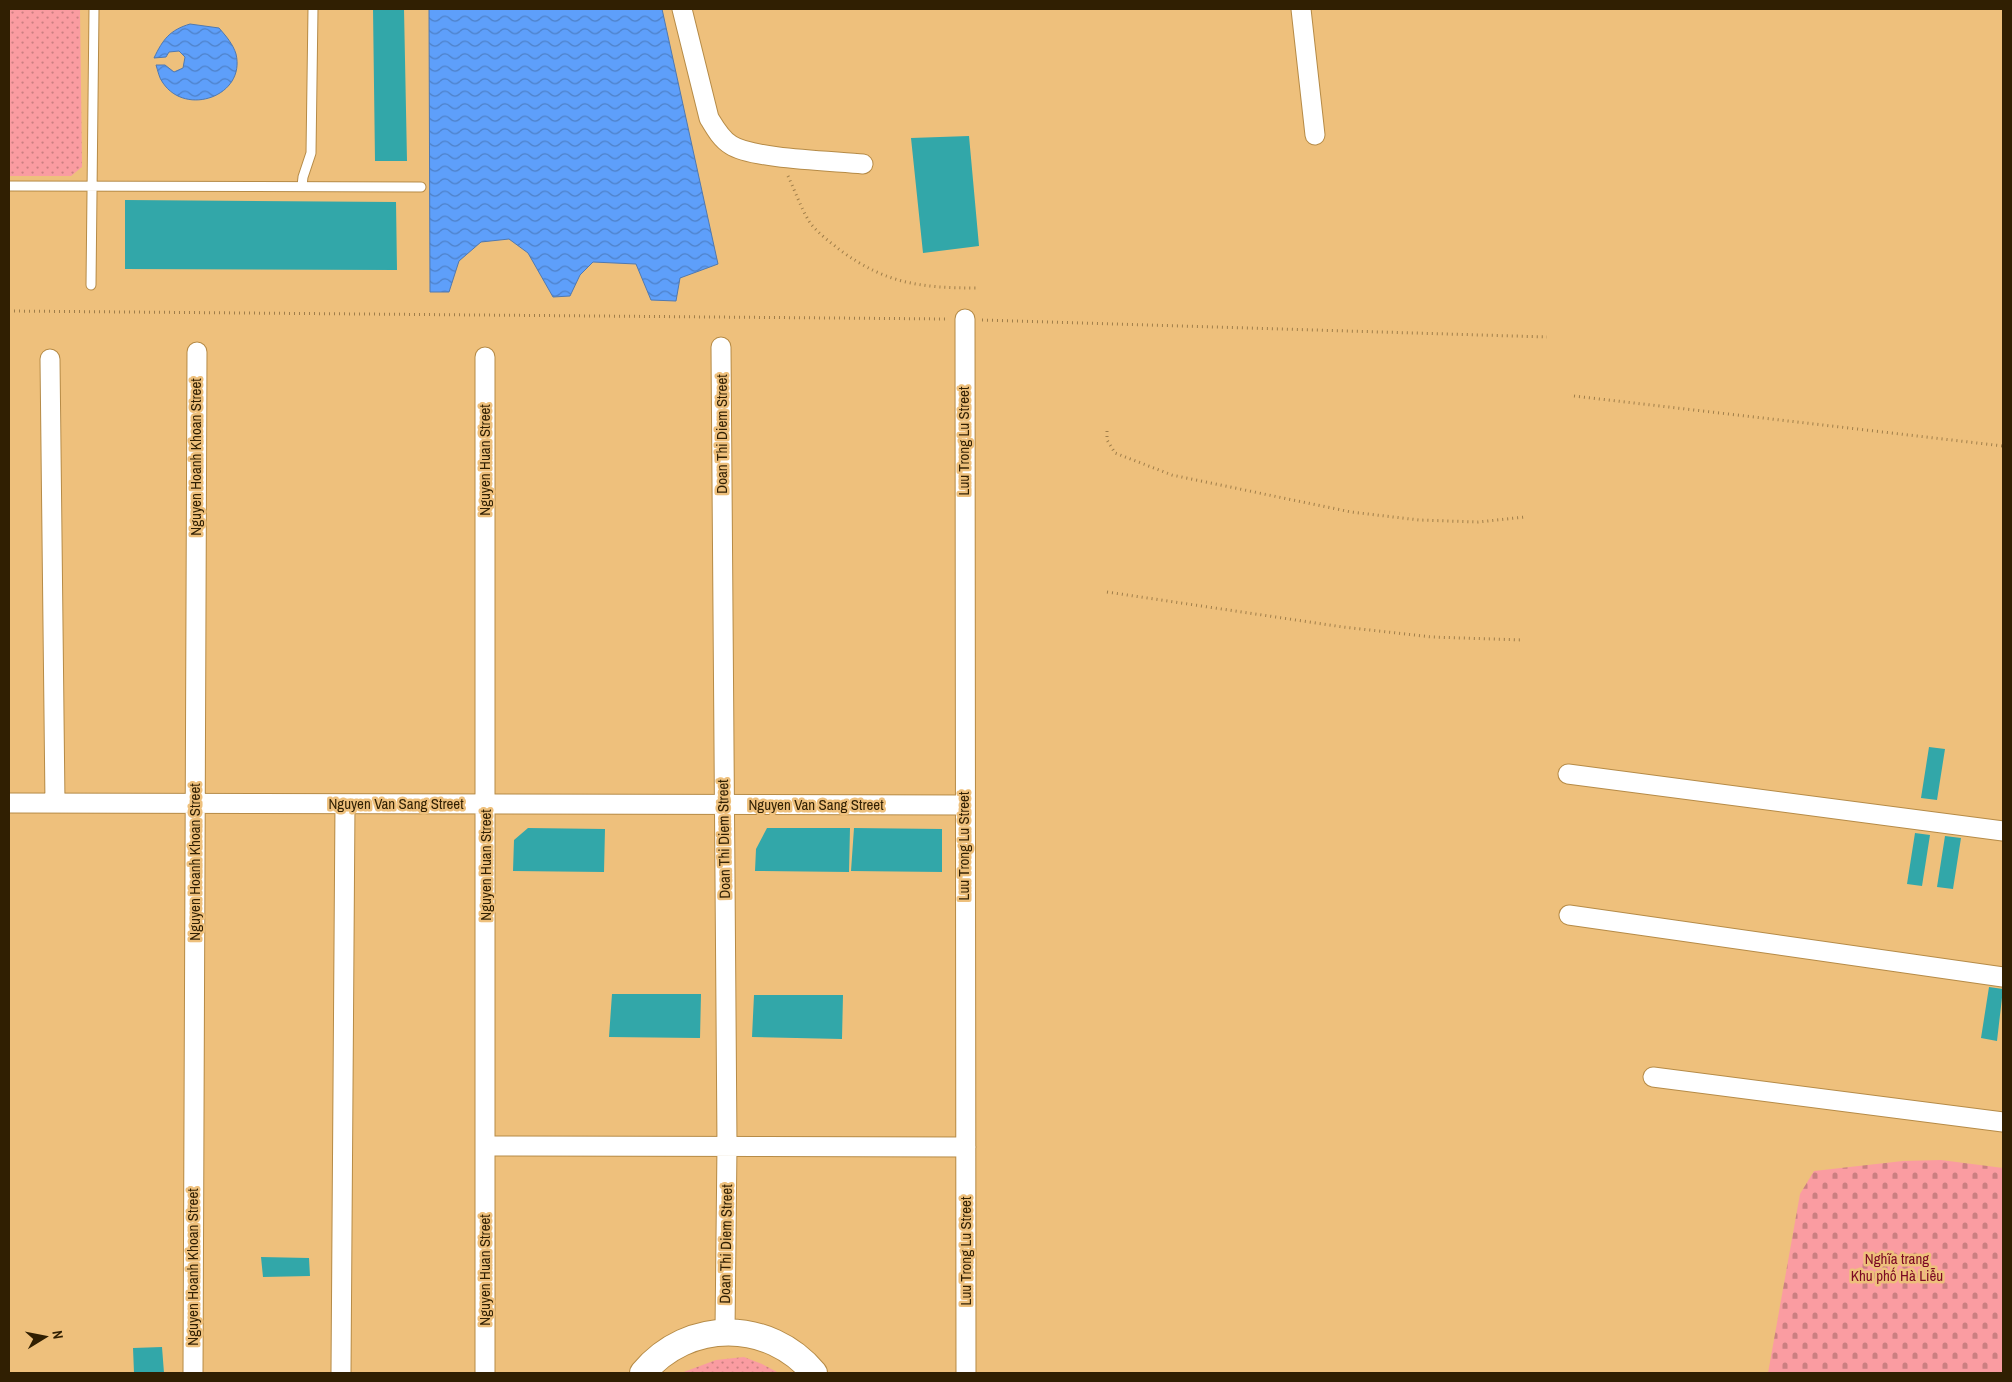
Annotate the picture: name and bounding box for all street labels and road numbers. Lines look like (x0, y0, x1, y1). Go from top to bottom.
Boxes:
street label: Doan Thi Diem Street (711, 374, 732, 494)
street label: Nguyen Hoanh Khoan Street (185, 378, 206, 536)
street label: Luu Trong Lu Street (953, 386, 974, 495)
street label: Nguyen Huan Street (474, 404, 495, 516)
street label: Doan Thi Diem Street (712, 779, 735, 899)
street label: Nguyen Hoanh Khoan Street (184, 783, 205, 941)
street label: Luu Trong Lu Street (953, 791, 974, 900)
street label: Nguyen Van Sang Street (328, 793, 464, 814)
street label: Nguyen Van Sang Street (748, 794, 884, 815)
street label: Nguyen Huan Street (475, 809, 496, 921)
street label: Doan Thi Diem Street (714, 1184, 737, 1304)
street label: Nguyen Hoanh Khoan Street (182, 1188, 203, 1346)
street label: Luu Trong Lu Street (955, 1196, 976, 1305)
street label: Nguyen Huan Street (474, 1214, 495, 1326)

